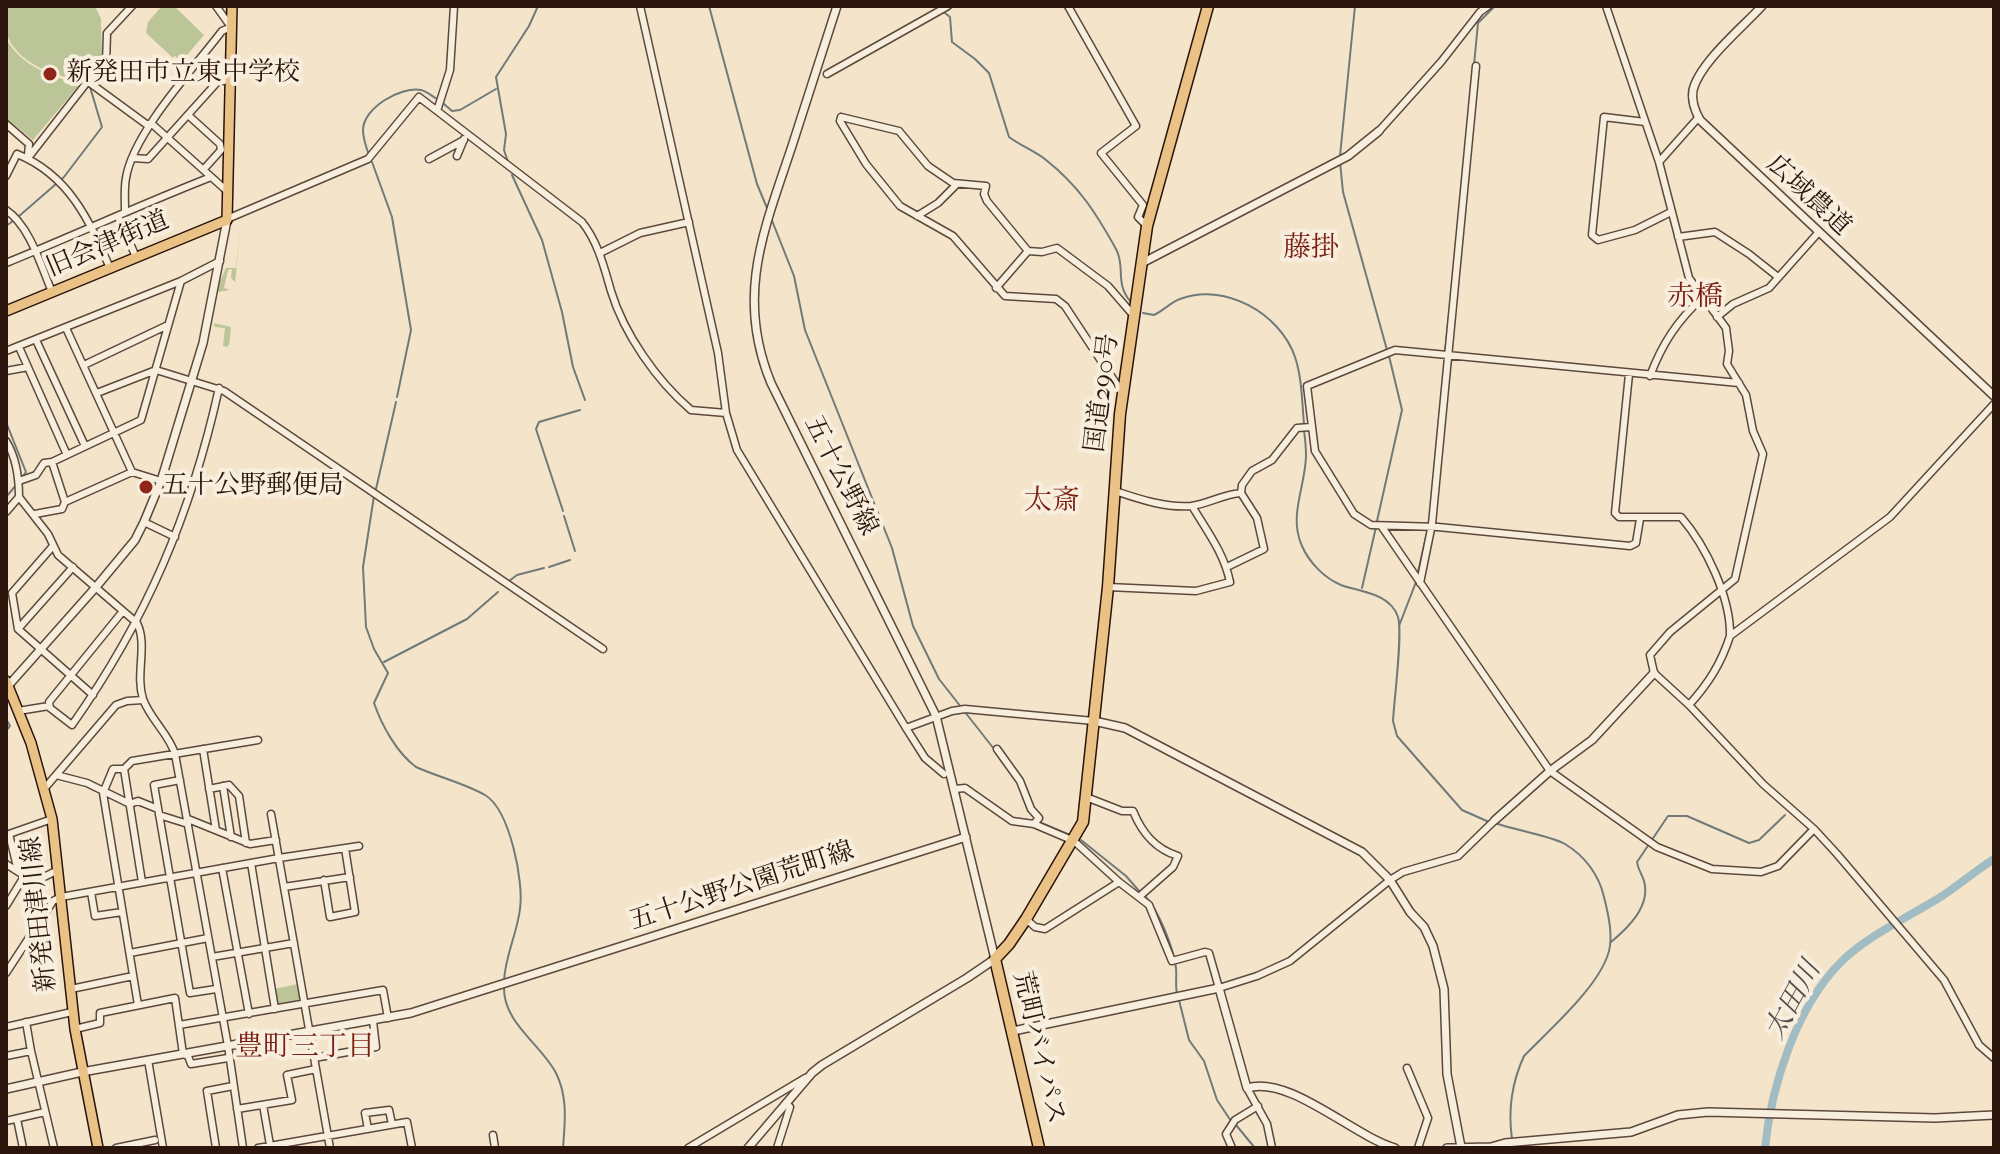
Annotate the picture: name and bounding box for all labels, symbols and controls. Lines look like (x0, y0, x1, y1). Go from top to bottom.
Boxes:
place label: 新発田市立東中学校 (66, 58, 300, 90)
marker: 新発田市立東中学校 (41, 65, 59, 83)
street label: 広域農道 (1759, 149, 1857, 243)
street label: 旧会津街道 (42, 205, 174, 285)
district label: 藤掛 (1283, 232, 1339, 266)
district label: 赤橋 (1667, 281, 1723, 315)
street label: 国道290号 (1080, 332, 1126, 454)
street label: 五十公野線 (797, 411, 883, 541)
place label: 五十公野郵便局 (162, 471, 344, 503)
marker: 五十公野郵便局 (137, 478, 155, 496)
district label: 太斎 (1024, 485, 1080, 519)
street label: 新発田津川線 (16, 835, 64, 993)
street label: 五十公野公園荒町線 (626, 836, 858, 938)
water label: 太田川 (1759, 956, 1829, 1046)
street label: 荒町バイパス (1005, 968, 1071, 1128)
district label: 豊町三丁目 (235, 1031, 375, 1065)

